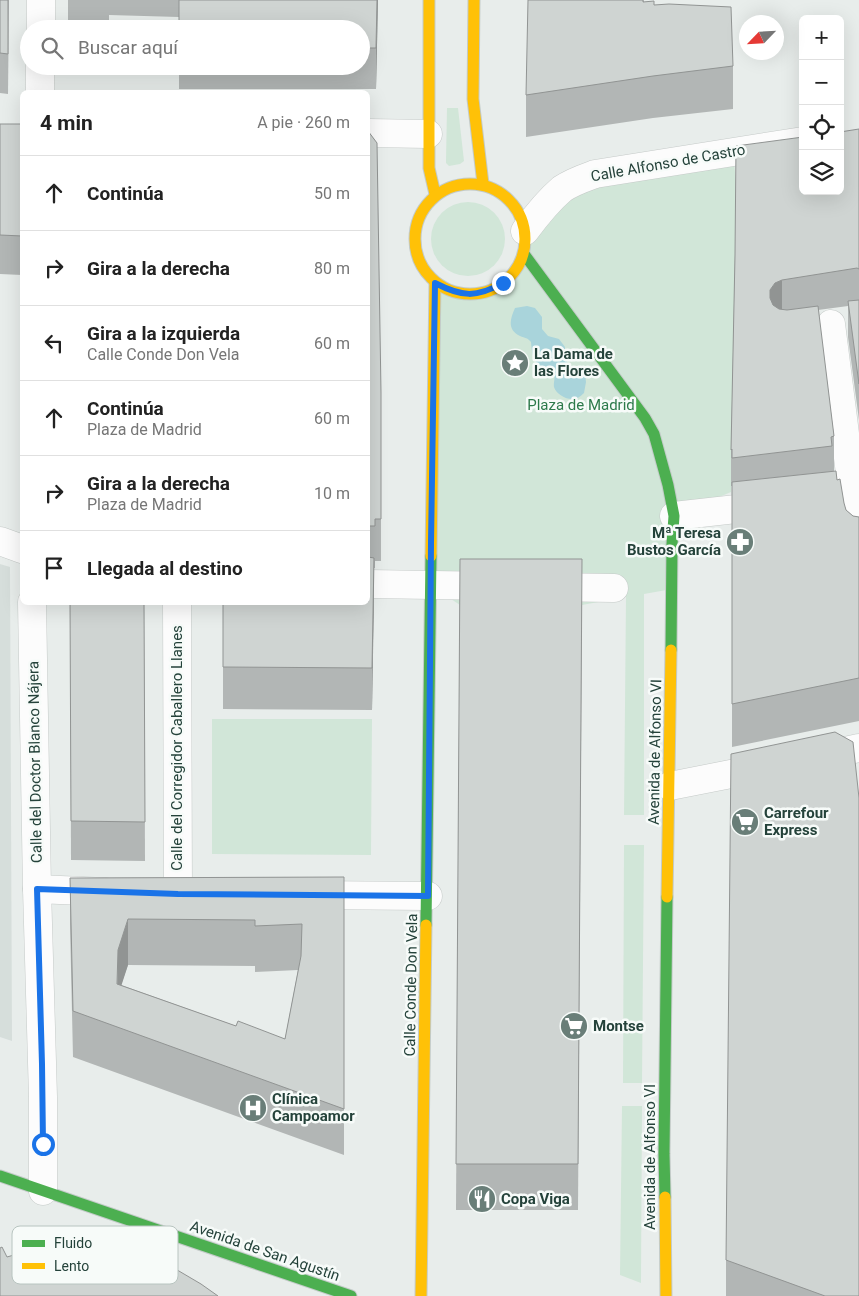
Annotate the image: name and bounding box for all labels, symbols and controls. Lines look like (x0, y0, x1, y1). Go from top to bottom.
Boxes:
north arrow (739, 15, 784, 60)
map controls (799, 15, 844, 195)
button: + (799, 15, 844, 60)
search box (20, 20, 370, 75)
icon: search (38, 34, 66, 62)
text: Buscar aquí (78, 36, 178, 59)
button: − (799, 60, 844, 105)
button: locate (799, 105, 844, 150)
text: 4 min (40, 111, 93, 135)
text: A pie · 260 m (257, 113, 350, 132)
street label: Calle Alfonso de Castro (589, 141, 747, 185)
button: layers (799, 150, 844, 195)
icon: ahead (40, 179, 68, 207)
text: Continúa (87, 182, 164, 205)
text: 50 m (314, 184, 350, 203)
icon: right (40, 254, 68, 282)
text: Gira a la derecha (87, 257, 230, 280)
text: 80 m (314, 259, 350, 278)
route end (492, 272, 515, 295)
text: Gira a la izquierda (87, 322, 240, 345)
icon: left (40, 329, 68, 357)
text: 60 m (314, 334, 350, 353)
text: Calle Conde Don Vela (87, 345, 240, 364)
place label: La Dama de las Flores (534, 345, 613, 380)
place icon: La Dama de las Flores (500, 348, 530, 378)
park label: Plaza de Madrid (527, 396, 635, 414)
text: Continúa (87, 397, 164, 420)
icon: ahead (40, 404, 68, 432)
text: 60 m (314, 409, 350, 428)
text: Plaza de Madrid (87, 420, 202, 439)
text: Gira a la derecha (87, 472, 230, 495)
icon: right (40, 479, 68, 507)
text: 10 m (314, 484, 350, 503)
text: Plaza de Madrid (87, 495, 202, 514)
place label: Mª Teresa Bustos García (627, 524, 721, 559)
pharmacy icon: Mª Teresa Bustos García (725, 527, 755, 557)
icon: arrive (40, 554, 68, 582)
text: Llegada al destino (87, 557, 243, 580)
street label: Calle del Corregidor Caballero Llanes (168, 625, 186, 871)
street label: Calle del Doctor Blanco Nájera (24, 661, 46, 863)
street label: Avenida de Alfonso VI (645, 679, 665, 825)
place label: Carrefour Express (764, 804, 829, 839)
supermarket icon: Carrefour Express (730, 807, 760, 837)
street label: Calle Conde Don Vela (401, 913, 421, 1057)
supermarket icon: Montse (559, 1011, 589, 1041)
place label: Montse (593, 1017, 644, 1035)
street label: Avenida de Alfonso VI (641, 1084, 659, 1230)
place label: Clínica Campoamor (272, 1090, 355, 1125)
hospital icon: Clínica Campoamor (238, 1093, 268, 1123)
route start (32, 1133, 55, 1156)
restaurant icon: Copa Viga (467, 1184, 497, 1214)
place label: Copa Viga (501, 1190, 570, 1208)
street label: Avenida de San Agustín (188, 1217, 342, 1285)
legend (12, 1226, 178, 1284)
text: Fluido (54, 1235, 92, 1251)
text: Lento (54, 1258, 89, 1274)

